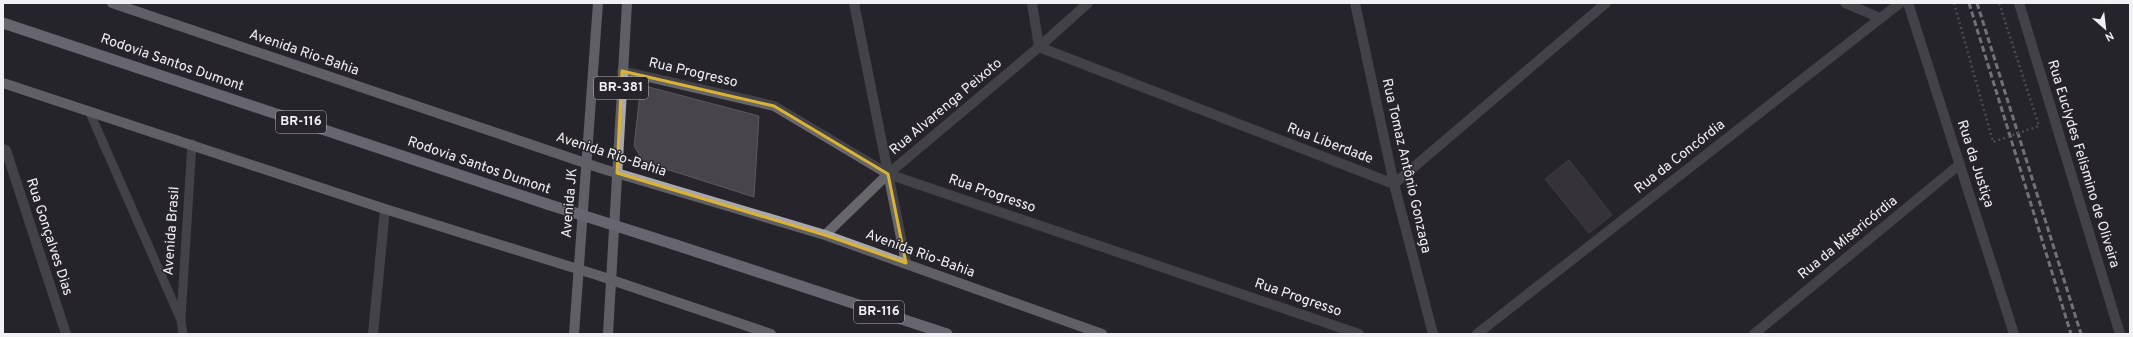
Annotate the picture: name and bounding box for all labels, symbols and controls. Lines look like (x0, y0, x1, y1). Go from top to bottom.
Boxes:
north arrow (2085, 8, 2125, 48)
street label: Avenida Rio-Bahia (247, 26, 361, 80)
text: N (2102, 28, 2116, 44)
street label: Rodovia Santos Dumont (98, 30, 246, 96)
street label: Rua Progresso (647, 54, 739, 92)
street label: Rua Alvarenga Peixoto (886, 55, 1006, 159)
street label: Rua Euclydes Felismino de Oliveira (2043, 58, 2123, 270)
road number: BR-381 (594, 77, 648, 99)
street label: Rua Tomaz Antônio Gonzaga (1378, 77, 1434, 255)
road number: BR-116 (276, 111, 326, 133)
street label: Rua da Concórdia (1631, 116, 1729, 198)
street label: Rua da Justiça (1953, 118, 1997, 210)
street label: Rua Liberdade (1285, 120, 1375, 168)
street label: Avenida Rio-Bahia (554, 129, 668, 181)
street label: Rodovia Santos Dumont (405, 133, 553, 199)
street label: Avenida JK (558, 167, 582, 239)
street label: Rua Progresso (946, 171, 1038, 217)
street label: Rua Gonçalves Dias (22, 176, 76, 298)
street label: Avenida Brasil (160, 186, 184, 276)
street label: Rua da Misericórdia (1795, 193, 1901, 283)
street label: Avenida Rio-Bahia (863, 226, 977, 282)
street label: Rua Progresso (1252, 275, 1344, 321)
road number: BR-116 (854, 301, 904, 323)

